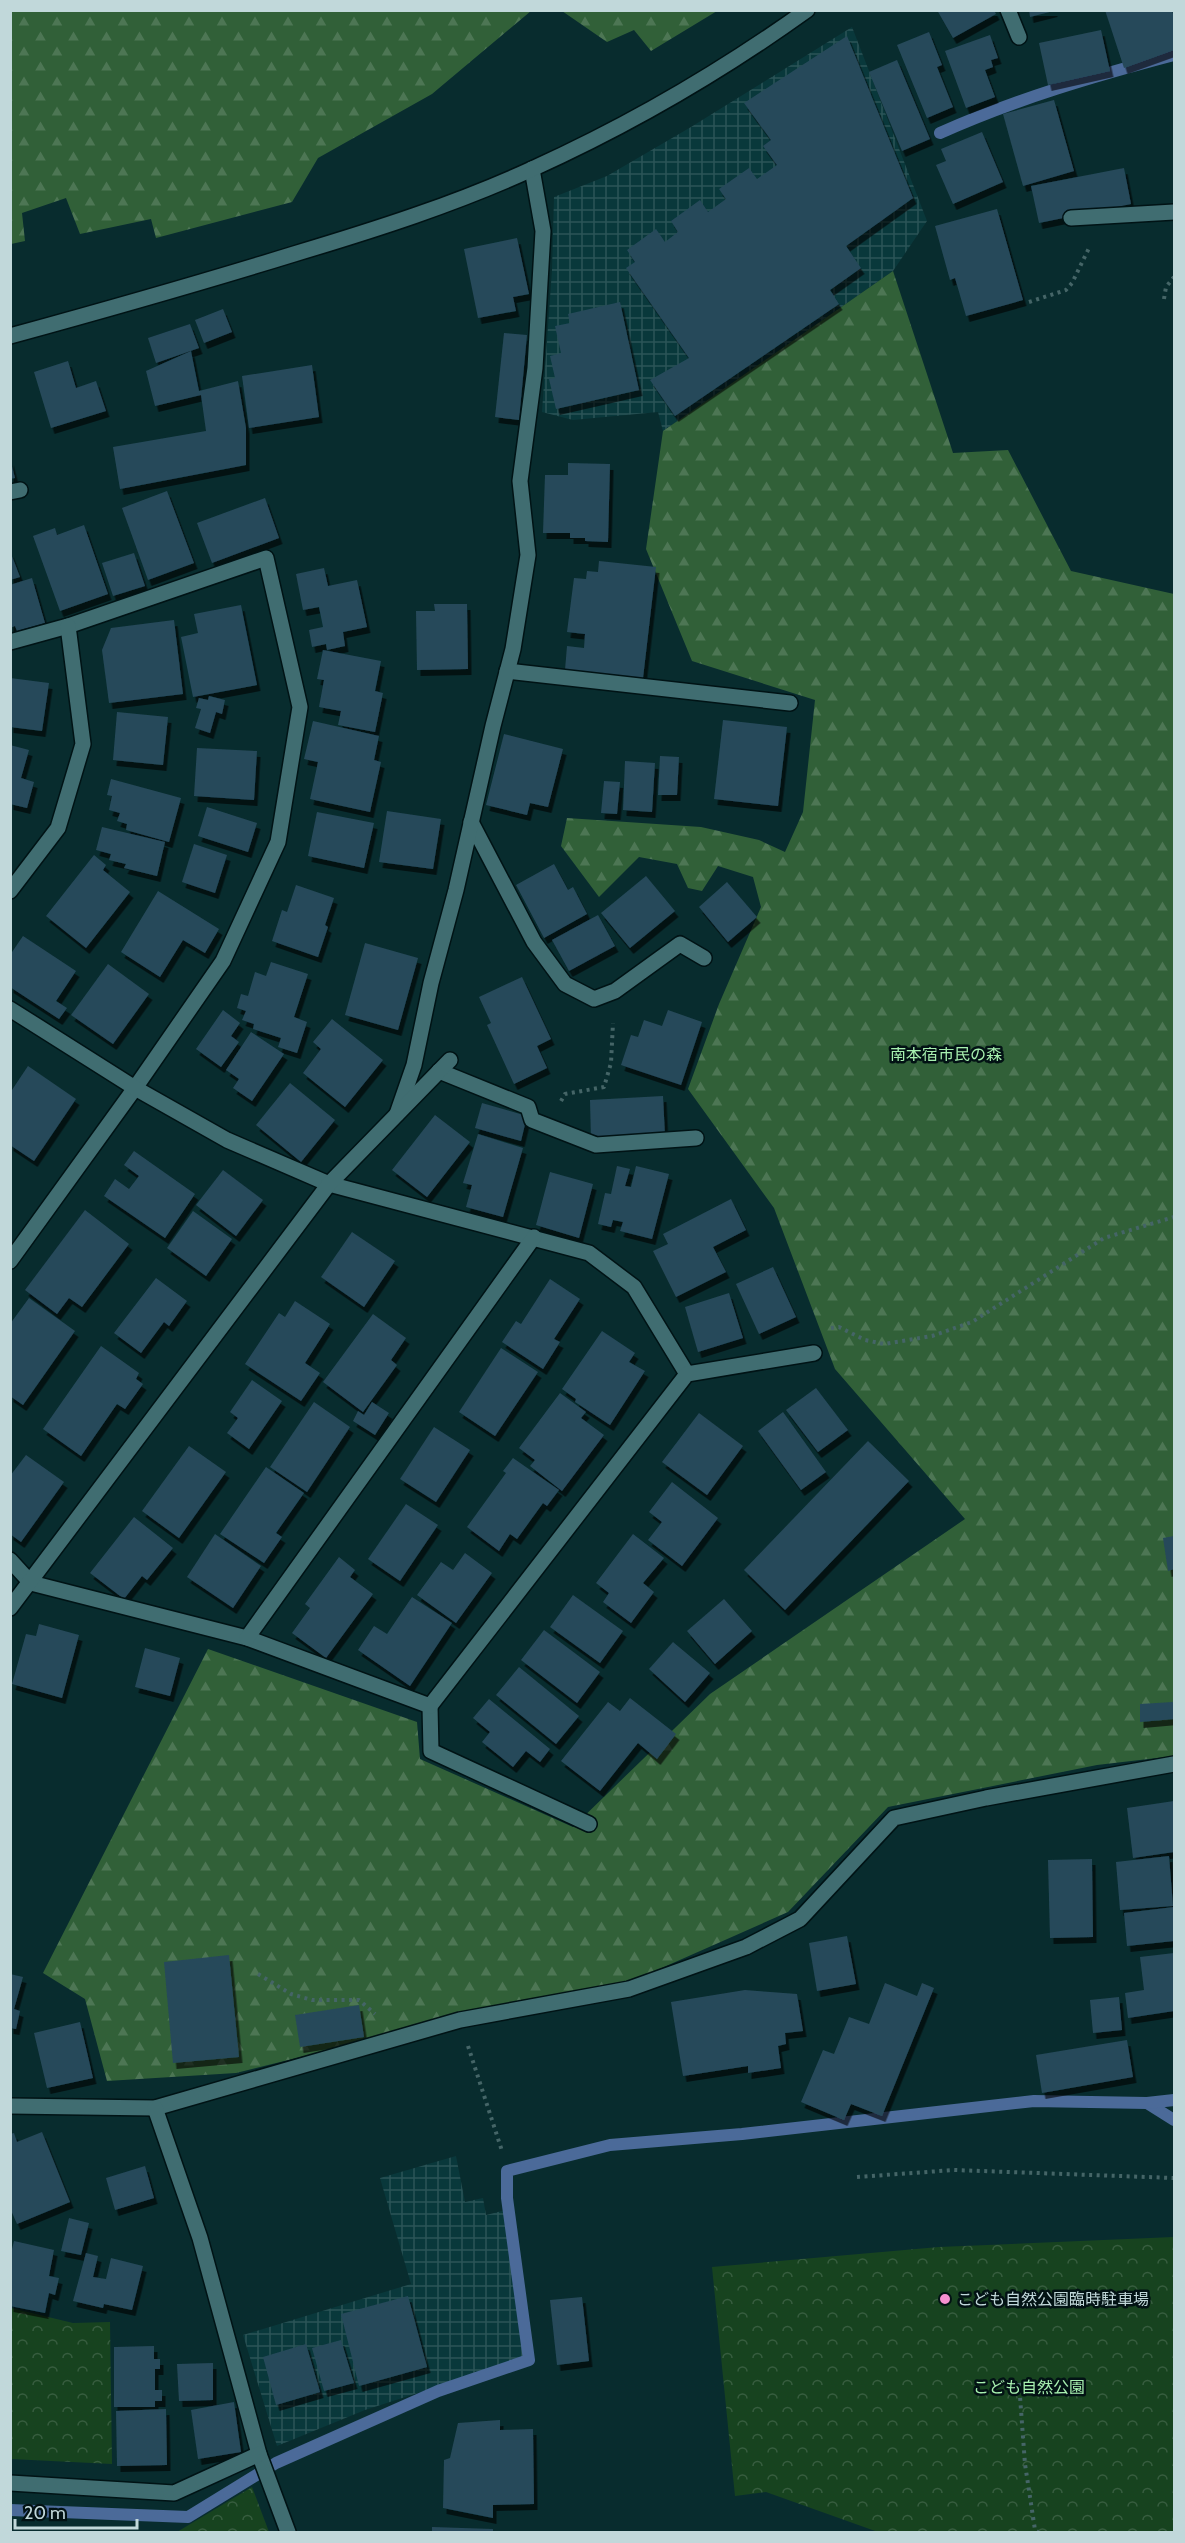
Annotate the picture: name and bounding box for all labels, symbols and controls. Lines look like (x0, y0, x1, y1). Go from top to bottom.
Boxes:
park label: 南本宿市民の森 (890, 1045, 1002, 1064)
place label: こども自然公園臨時駐車場 (957, 2290, 1149, 2309)
marker: こども自然公園臨時駐車場 (938, 2292, 952, 2306)
park label: こども自然公園 (973, 2378, 1085, 2397)
scale bar (15, 2492, 136, 2530)
text: 20 m (24, 2502, 66, 2524)

